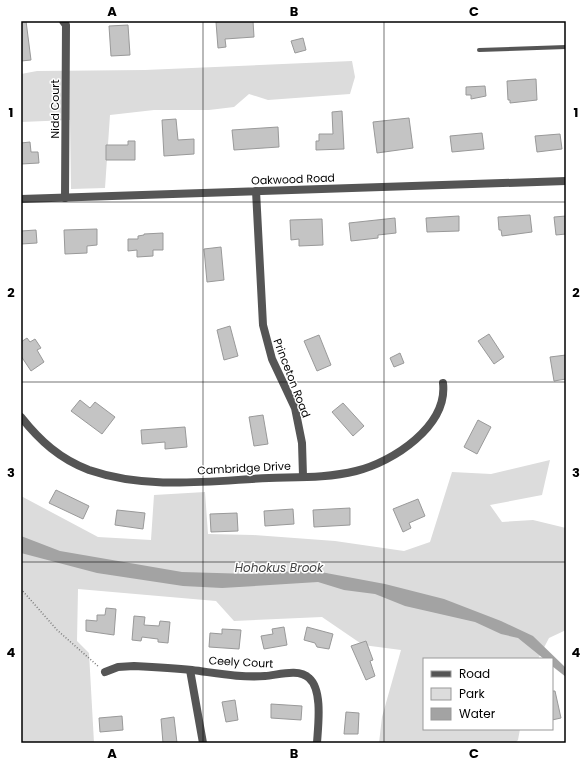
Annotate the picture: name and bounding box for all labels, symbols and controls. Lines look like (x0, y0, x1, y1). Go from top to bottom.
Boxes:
text: A (107, 2, 117, 21)
text: B (290, 2, 299, 21)
text: C (469, 2, 479, 21)
street label: Nidd Court (47, 80, 63, 138)
text: 1 (9, 103, 13, 122)
text: 1 (574, 103, 578, 122)
street label: Oakwood Road (251, 170, 335, 188)
text: 2 (7, 283, 15, 302)
text: 2 (572, 283, 580, 302)
street label: Princeton Road (270, 336, 314, 420)
street label: Cambridge Drive (197, 458, 291, 478)
text: 3 (7, 463, 15, 482)
text: 3 (572, 463, 580, 482)
water label: Hohokus Brook (235, 559, 324, 576)
text: 4 (7, 643, 16, 662)
text: 4 (572, 643, 581, 662)
street label: Ceely Court (208, 652, 274, 672)
legend (423, 658, 553, 730)
text: Road (459, 665, 490, 682)
text: Park (459, 685, 486, 702)
text: Water (459, 705, 496, 722)
text: A (107, 744, 117, 763)
text: B (290, 744, 299, 763)
text: C (469, 744, 479, 763)

